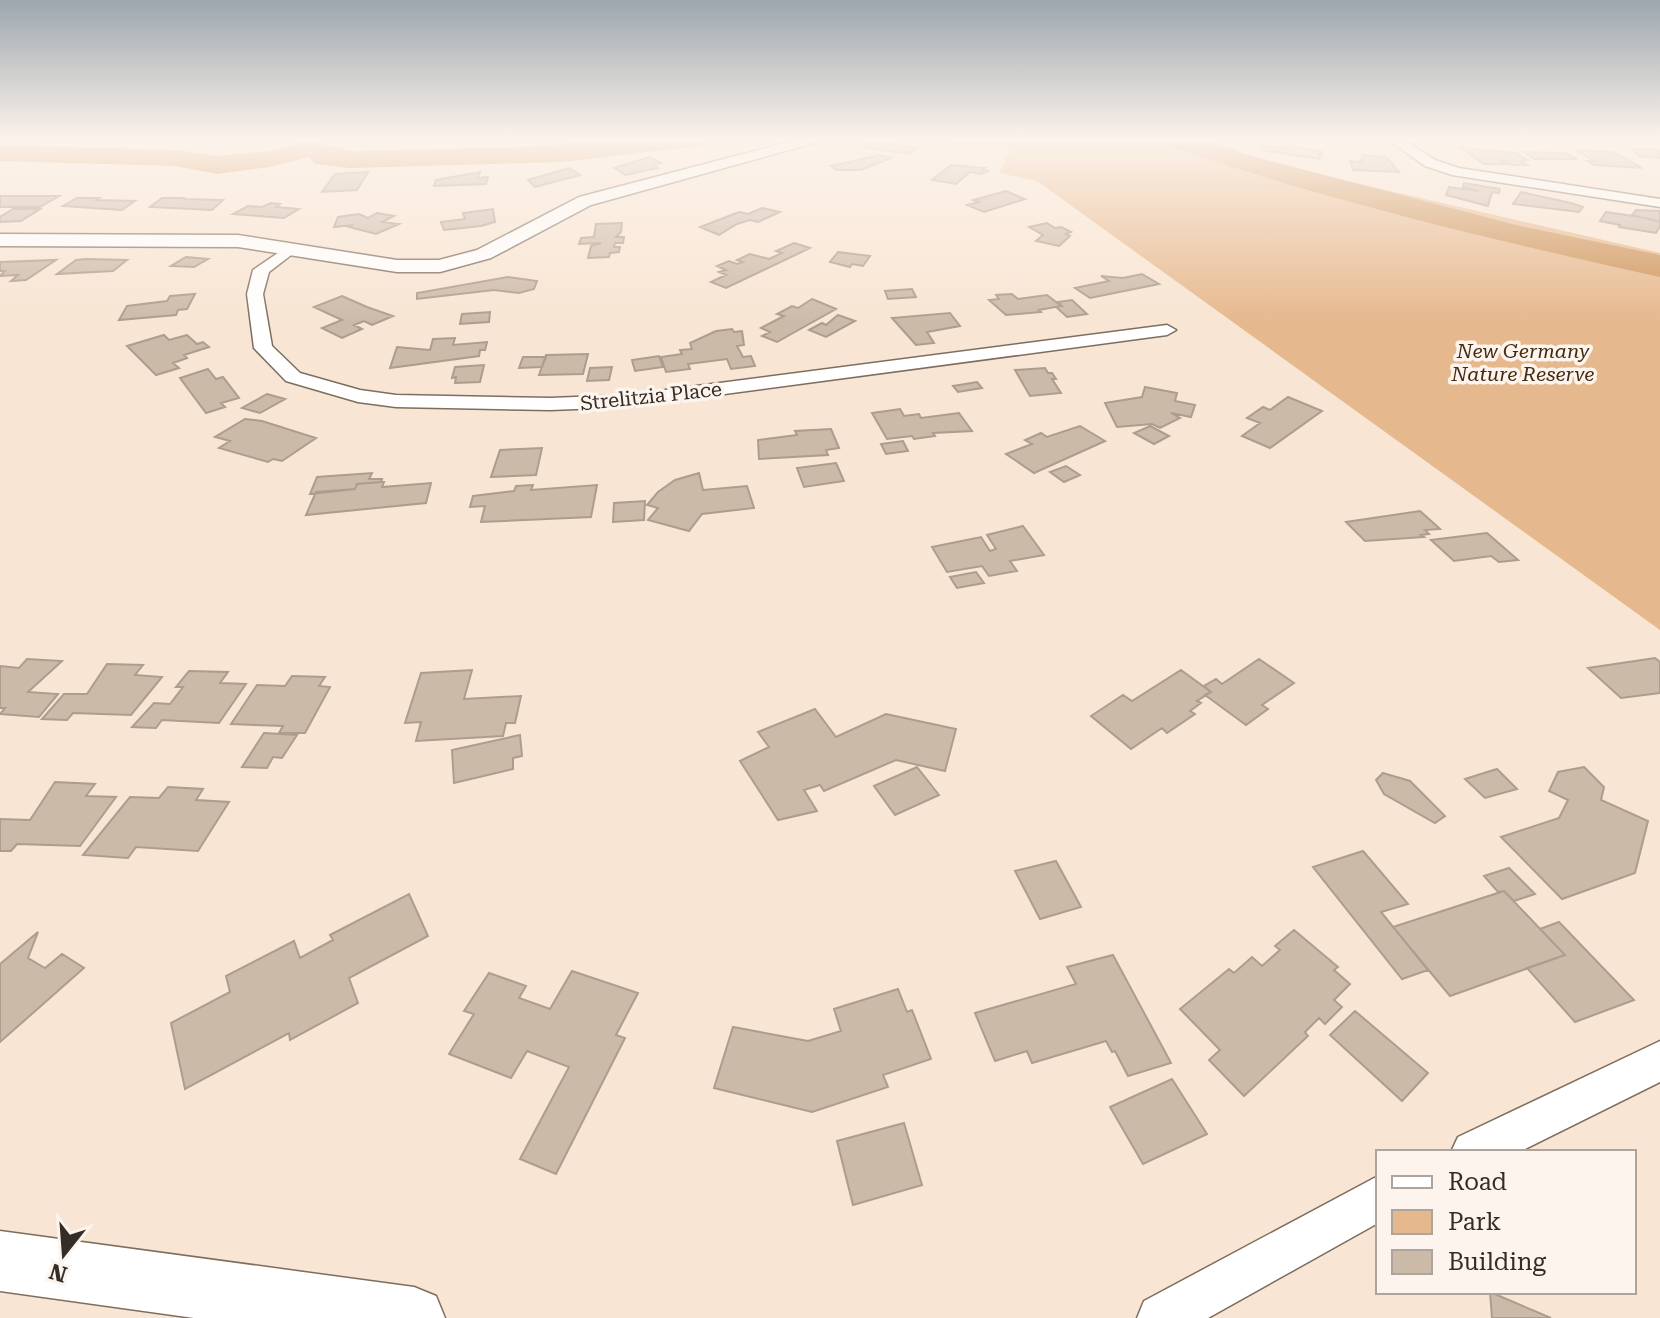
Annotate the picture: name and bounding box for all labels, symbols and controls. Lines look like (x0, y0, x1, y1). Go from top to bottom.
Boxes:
park label: New Germany Nature Reserve (1451, 339, 1594, 386)
street label: Strelitzia Place (579, 377, 723, 415)
legend (1376, 1150, 1636, 1294)
text: Road (1448, 1168, 1507, 1196)
text: Park (1448, 1208, 1501, 1236)
north arrow (24, 1214, 104, 1294)
text: Building (1448, 1248, 1546, 1276)
text: N (46, 1258, 70, 1287)

